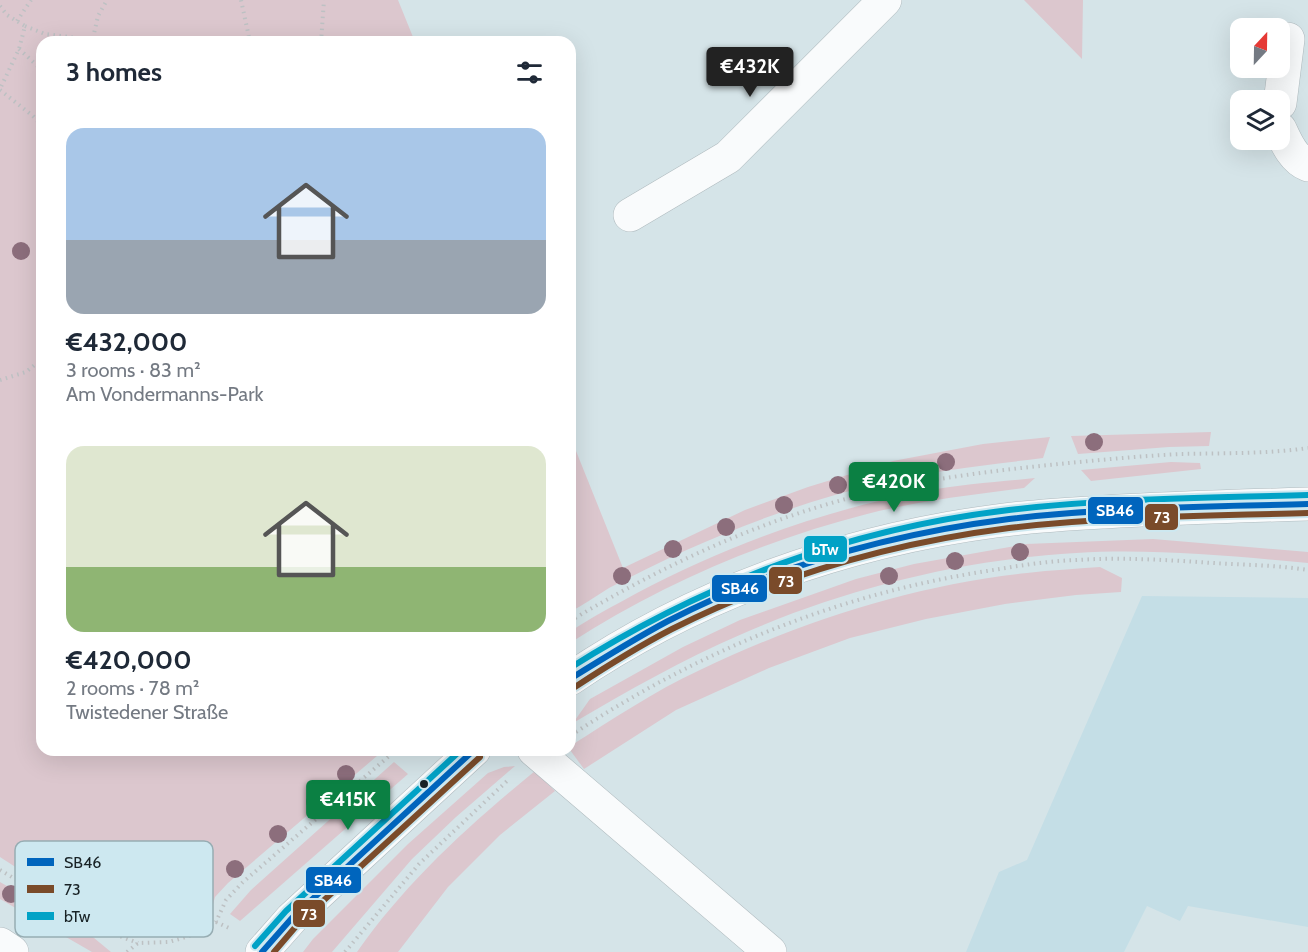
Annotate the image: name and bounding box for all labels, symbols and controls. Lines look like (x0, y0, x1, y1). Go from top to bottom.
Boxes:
north arrow (1230, 18, 1290, 78)
map controls (1230, 18, 1290, 150)
pin: €432K (708, 47, 792, 98)
text: €432K (720, 54, 780, 78)
text: 3 homes (66, 56, 162, 88)
icon: filters (513, 56, 546, 89)
button: layers (1230, 90, 1290, 150)
icon: home (252, 167, 360, 275)
text: €432,000 (66, 326, 187, 358)
text: 3 rooms · 83 m² (66, 358, 201, 382)
text: Am Vondermanns-Park (66, 382, 264, 406)
pin: €420K (852, 462, 936, 513)
text: €420K (863, 469, 925, 493)
icon: home (252, 485, 360, 593)
line badge: SB46 (1087, 496, 1144, 525)
text: SB46 (1096, 501, 1134, 520)
line badge: 73 (1144, 503, 1179, 531)
text: 73 (1154, 508, 1170, 527)
line badge: bTw (803, 535, 848, 563)
text: bTw (811, 540, 839, 559)
line badge: 73 (768, 566, 803, 595)
text: 73 (778, 572, 794, 591)
line badge: SB46 (711, 574, 768, 603)
text: SB46 (721, 579, 759, 598)
text: €420,000 (66, 644, 192, 676)
text: 2 rooms · 78 m² (66, 676, 199, 700)
text: Twistedener Straße (66, 700, 228, 724)
unlabelled marker (418, 778, 430, 790)
pin: €415K (306, 780, 390, 831)
text: €415K (320, 787, 376, 811)
legend (15, 841, 213, 937)
text: SB46 (64, 853, 101, 872)
line badge: SB46 (305, 866, 362, 894)
text: SB46 (314, 871, 352, 890)
text: 73 (64, 880, 81, 899)
line badge: 73 (292, 899, 326, 928)
text: 73 (301, 905, 317, 924)
text: bTw (64, 907, 91, 926)

